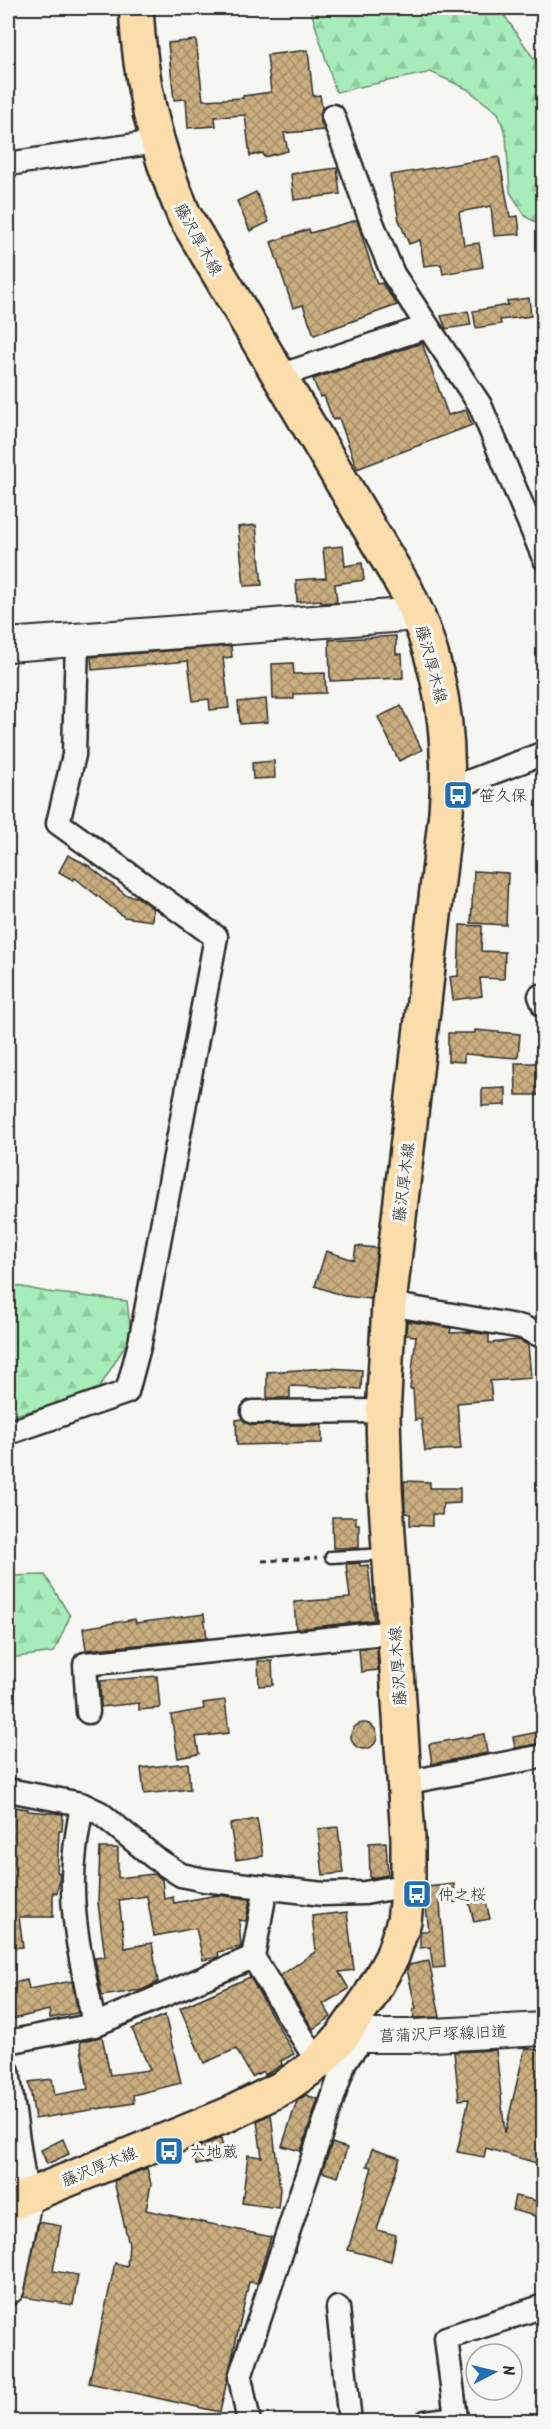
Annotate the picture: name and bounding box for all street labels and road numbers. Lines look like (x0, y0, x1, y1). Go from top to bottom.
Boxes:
street label: 藤沢厚木線 (167, 199, 228, 281)
street label: 藤沢厚木線 (408, 623, 453, 706)
street label: 藤沢厚木線 (387, 1141, 422, 1223)
street label: 藤沢厚木線 (383, 1625, 414, 1707)
street label: 菖蒲沢戸塚線旧道 (379, 2020, 507, 2049)
street label: 藤沢厚木線 (58, 2141, 141, 2194)

